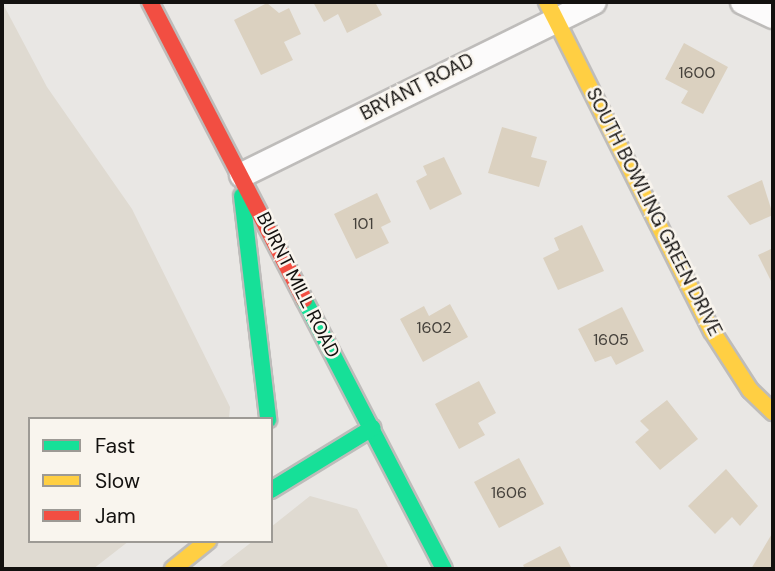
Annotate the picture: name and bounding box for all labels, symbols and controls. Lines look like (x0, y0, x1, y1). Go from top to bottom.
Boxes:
street label: BRYANT ROAD (357, 49, 477, 125)
house number: 1600 (679, 63, 715, 83)
street label: SOUTH BOWLING GREEN DRIVE (581, 84, 727, 340)
street label: BURNT MILL ROAD (251, 208, 345, 362)
house number: 101 (353, 214, 373, 234)
house number: 1602 (416, 318, 452, 338)
house number: 1605 (593, 330, 629, 350)
legend (28, 417, 273, 543)
text: Fast (95, 432, 135, 460)
text: Slow (95, 467, 140, 495)
house number: 1606 (491, 483, 527, 503)
text: Jam (95, 502, 136, 530)

